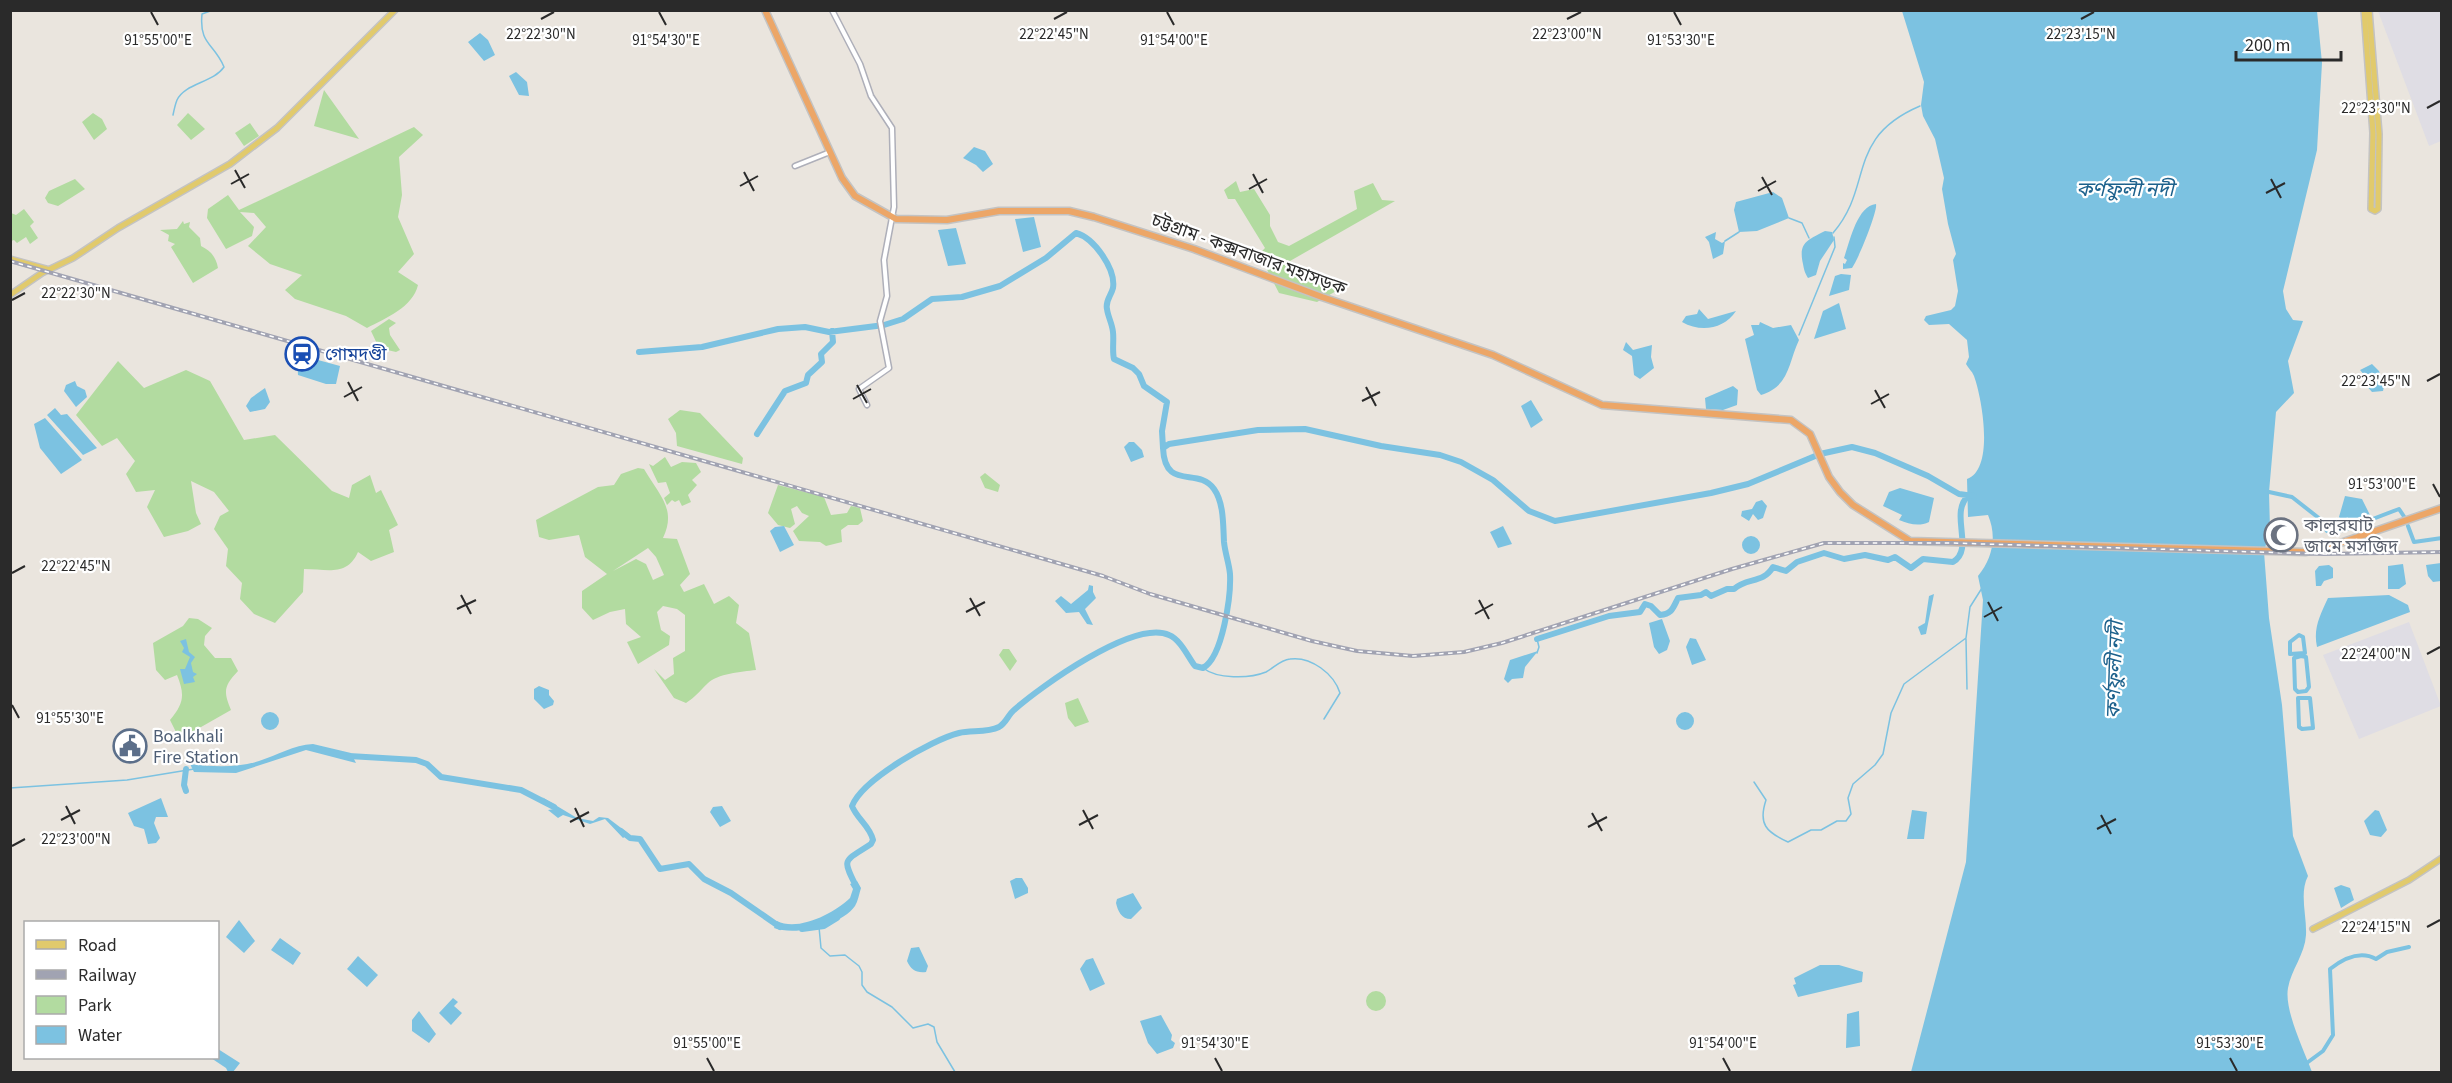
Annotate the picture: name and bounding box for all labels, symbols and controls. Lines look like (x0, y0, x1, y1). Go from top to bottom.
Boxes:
text: 22°22'30"N (506, 24, 576, 45)
text: 22°22'45"N (1019, 24, 1089, 45)
text: 22°23'00"N (1532, 24, 1602, 45)
text: 22°23'15"N (2046, 24, 2116, 45)
scale bar (2236, 24, 2341, 62)
text: 91°55'00"E (124, 30, 192, 51)
text: 91°54'30"E (632, 30, 700, 51)
text: 91°54'00"E (1140, 30, 1208, 51)
text: 91°53'30"E (1647, 30, 1715, 51)
text: 200 m (2245, 33, 2290, 58)
text: 22°23'30"N (2341, 98, 2411, 119)
water label: কর্ণফুলী নদী (2076, 176, 2177, 204)
street label: চট্টগ্রাম - কক্সবাজার মহাসড়ক (1147, 207, 1350, 302)
text: 22°22'30"N (41, 283, 111, 304)
station icon: গোমদণ্ডী (284, 336, 320, 372)
place label: গোমদণ্ডী (325, 342, 387, 367)
text: 22°23'45"N (2341, 371, 2411, 392)
text: 91°53'00"E (2348, 474, 2416, 495)
place label: কালুরঘাট জামে মসজিদ (2303, 513, 2399, 559)
mosque icon: কালুরঘাট জামে মসজিদ (2263, 517, 2299, 553)
text: 22°22'45"N (41, 556, 111, 577)
water label: কর্ণফুলী নদী (2099, 617, 2131, 719)
text: 22°24'00"N (2341, 644, 2411, 665)
text: 91°55'30"E (36, 708, 104, 729)
place label: Boalkhali Fire Station (153, 724, 239, 770)
public building icon: Boalkhali Fire Station (112, 728, 148, 764)
text: 22°23'00"N (41, 829, 111, 850)
text: 22°24'15"N (2341, 917, 2411, 938)
legend (24, 921, 219, 1059)
text: Road (78, 933, 117, 958)
text: Railway (78, 963, 137, 988)
text: Park (78, 993, 112, 1018)
text: Water (78, 1023, 122, 1048)
text: 91°55'00"E (673, 1033, 741, 1054)
text: 91°54'30"E (1181, 1033, 1249, 1054)
text: 91°54'00"E (1689, 1033, 1757, 1054)
text: 91°53'30"E (2196, 1033, 2264, 1054)

